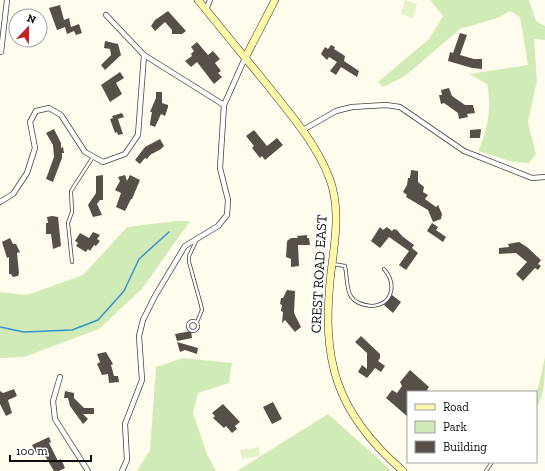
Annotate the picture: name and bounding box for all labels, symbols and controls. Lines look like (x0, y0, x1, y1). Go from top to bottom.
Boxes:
north arrow (8, 8, 48, 48)
text: N (25, 12, 38, 27)
street label: CREST ROAD EAST (307, 214, 331, 334)
legend (407, 391, 537, 463)
text: Road (443, 400, 469, 414)
text: Park (443, 420, 468, 434)
scale bar (10, 437, 91, 463)
text: Building (443, 440, 487, 454)
text: 100 m (16, 444, 48, 458)

